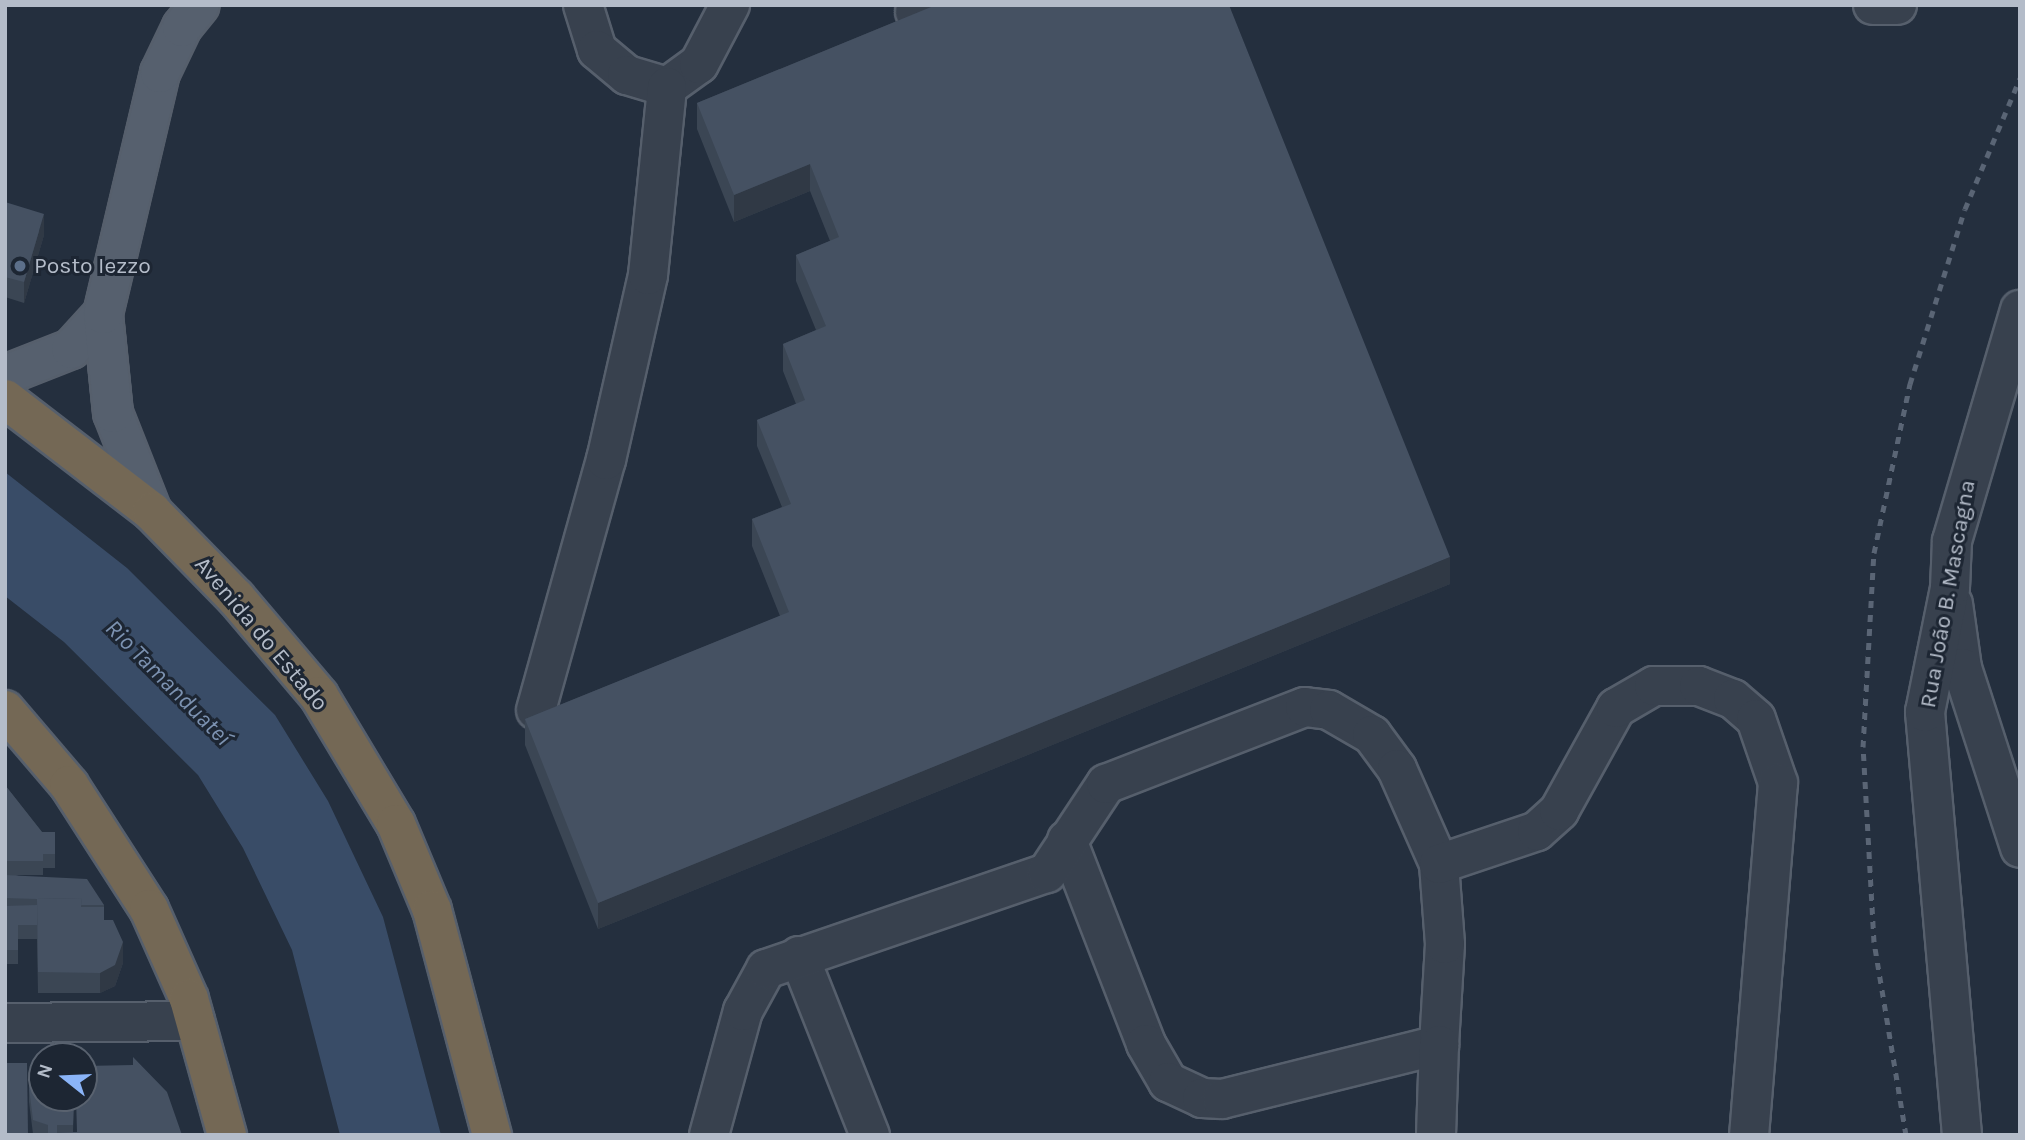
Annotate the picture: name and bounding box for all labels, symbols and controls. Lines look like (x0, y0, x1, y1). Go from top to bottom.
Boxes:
place label: Posto Iezzo (34, 252, 151, 280)
marker: Posto Iezzo (12, 258, 28, 274)
street label: Rua João B. Mascagna (1914, 478, 1982, 710)
street label: Avenida do Estado (188, 551, 334, 717)
water label: Rio Tamanduateí (99, 614, 237, 752)
north arrow (28, 1042, 98, 1112)
text: N (32, 1061, 57, 1081)

